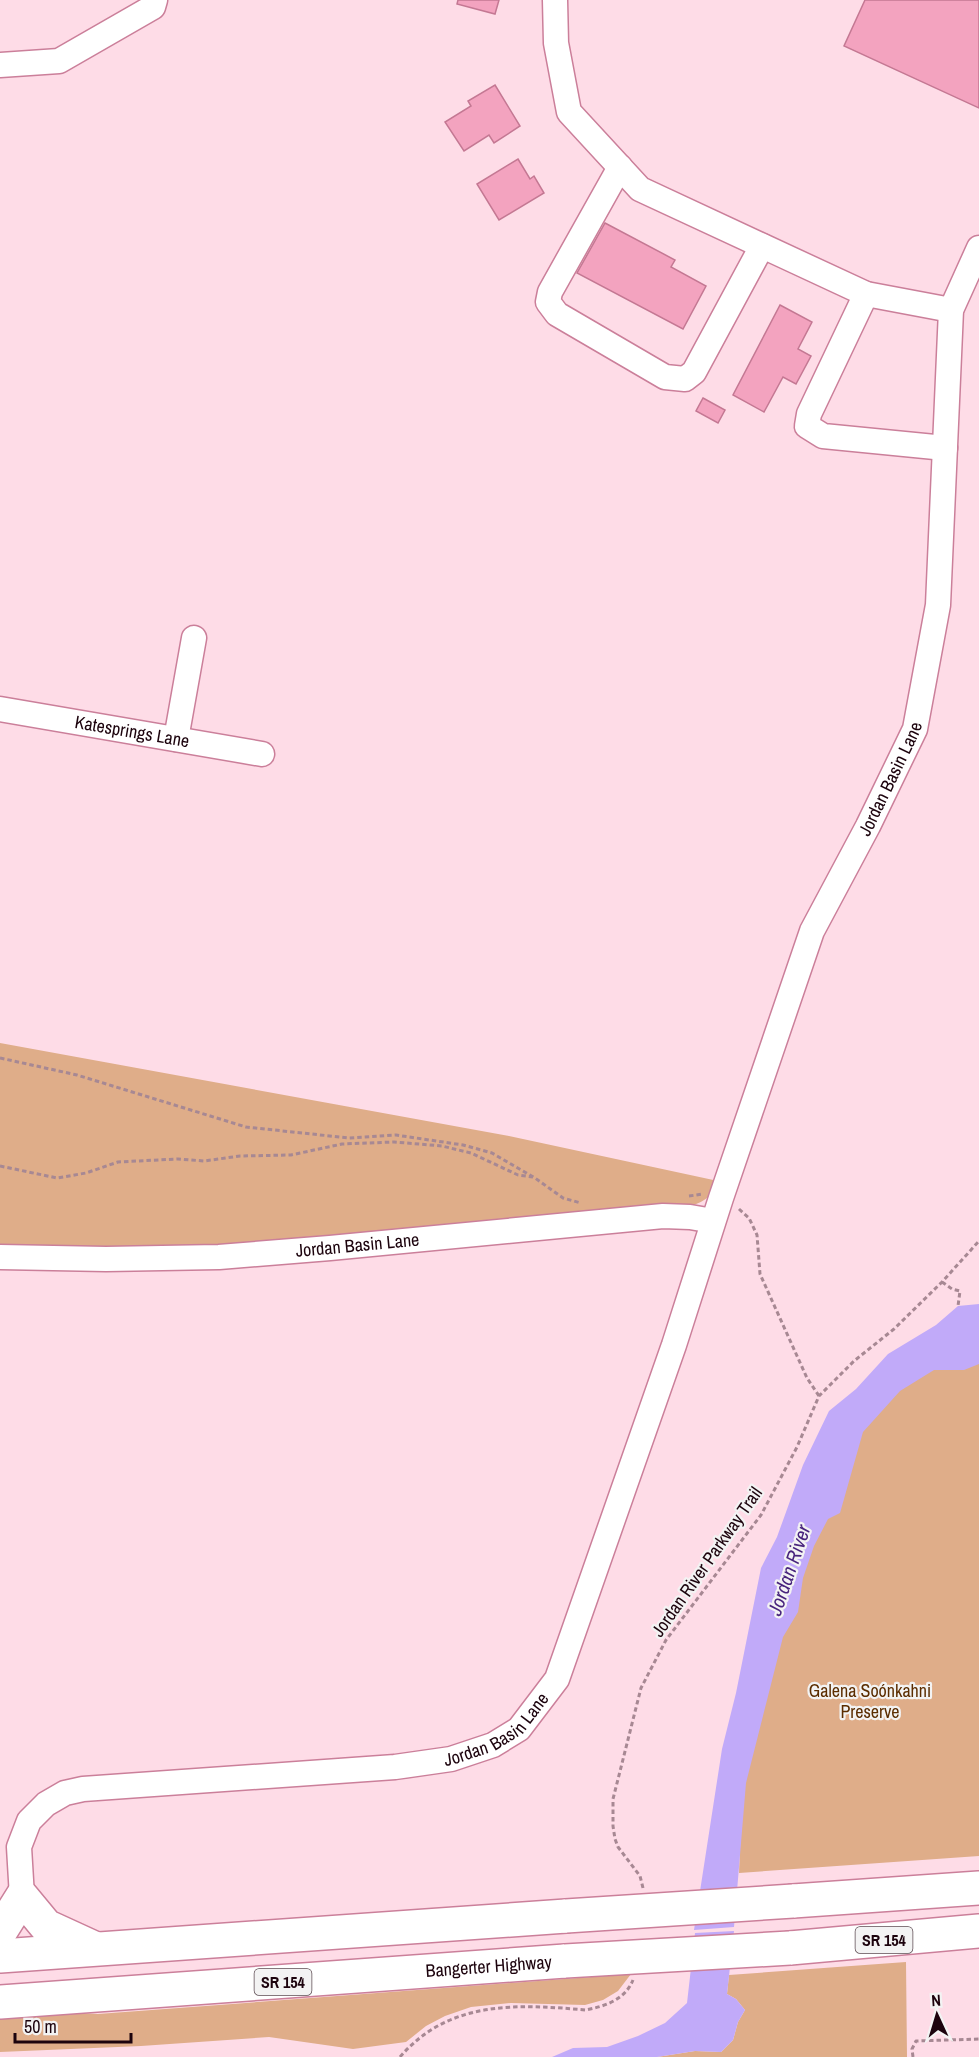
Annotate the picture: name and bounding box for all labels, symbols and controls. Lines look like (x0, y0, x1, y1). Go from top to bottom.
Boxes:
street label: Katesprings Lane (73, 709, 191, 753)
street label: Jordan Basin Lane (852, 720, 928, 840)
street label: Jordan Basin Lane (295, 1226, 420, 1263)
street label: Jordan River Parkway Trail (645, 1482, 768, 1642)
water label: Jordan River (760, 1521, 817, 1620)
park label: Galena Soónkahni Preserve (809, 1678, 931, 1724)
street label: Jordan Basin Lane (442, 1687, 554, 1772)
road number: SR 154 (856, 1927, 912, 1953)
street label: Bangerter Highway (425, 1949, 553, 1983)
road number: SR 154 (254, 1969, 312, 1995)
north arrow (907, 1985, 967, 2045)
text: N (930, 1989, 941, 2011)
scale bar (15, 2006, 130, 2044)
text: 50 m (24, 2014, 57, 2039)

